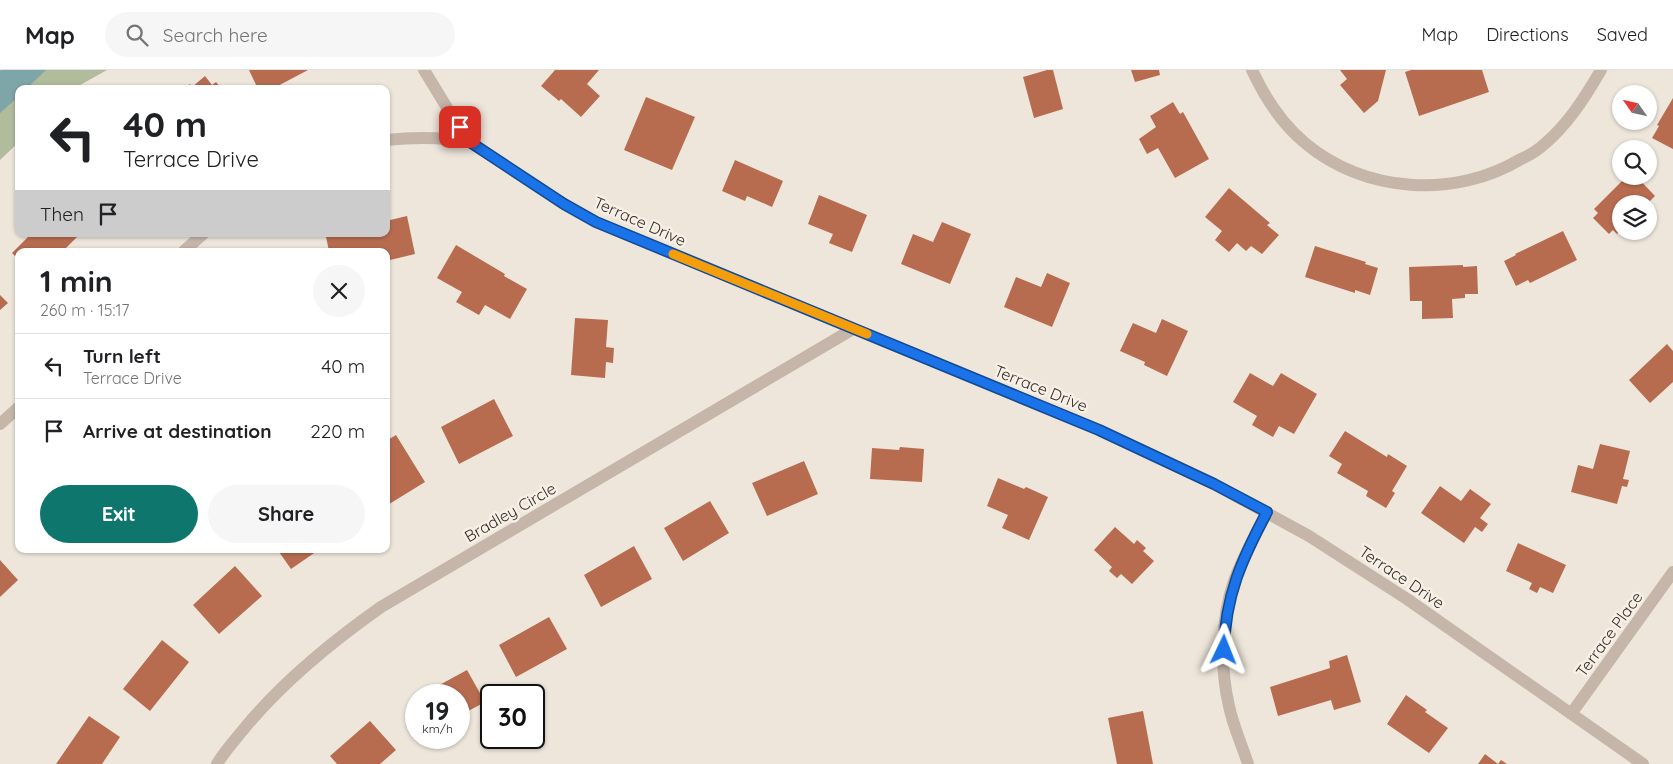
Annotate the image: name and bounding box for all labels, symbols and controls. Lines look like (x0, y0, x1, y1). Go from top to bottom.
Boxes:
search box (105, 12, 455, 57)
text: Map (25, 20, 75, 50)
icon: search (123, 21, 151, 49)
text: Search here (163, 23, 268, 47)
text: Map (1421, 23, 1458, 46)
text: Directions (1486, 23, 1569, 46)
text: Saved (1597, 23, 1648, 46)
north arrow (1612, 85, 1658, 130)
map controls (1612, 85, 1657, 240)
text: 40 m (123, 102, 207, 146)
icon: left (40, 105, 105, 170)
pin (439, 106, 481, 148)
icon: arrive (446, 113, 474, 141)
button: search (1612, 140, 1657, 185)
text: Terrace Drive (123, 145, 259, 173)
street label: Terrace Drive (591, 192, 689, 250)
button: layers (1612, 195, 1657, 240)
icon: arrive (94, 200, 122, 228)
text: Then (40, 202, 84, 226)
text: 1 min (40, 262, 113, 300)
button: close (313, 265, 365, 317)
text: 260 m · 15:17 (40, 300, 130, 320)
text: Turn left (83, 344, 161, 368)
icon: left (40, 352, 68, 380)
text: 40 m (321, 354, 365, 378)
street label: Terrace Drive (991, 360, 1091, 416)
text: Terrace Drive (83, 368, 182, 388)
icon: arrive (40, 417, 68, 445)
text: Arrive at destination (83, 419, 272, 443)
text: 220 m (310, 419, 365, 443)
street label: Bradley Circle (461, 478, 559, 546)
button: Exit (40, 485, 198, 543)
button: Share (208, 485, 365, 543)
street label: Terrace Drive (1355, 541, 1449, 613)
street label: Terrace Place (1571, 587, 1647, 681)
position arrow (1197, 623, 1249, 675)
speed limit sign: 30 (480, 684, 545, 749)
text: 19 (426, 695, 449, 726)
text: km/h (422, 721, 453, 736)

